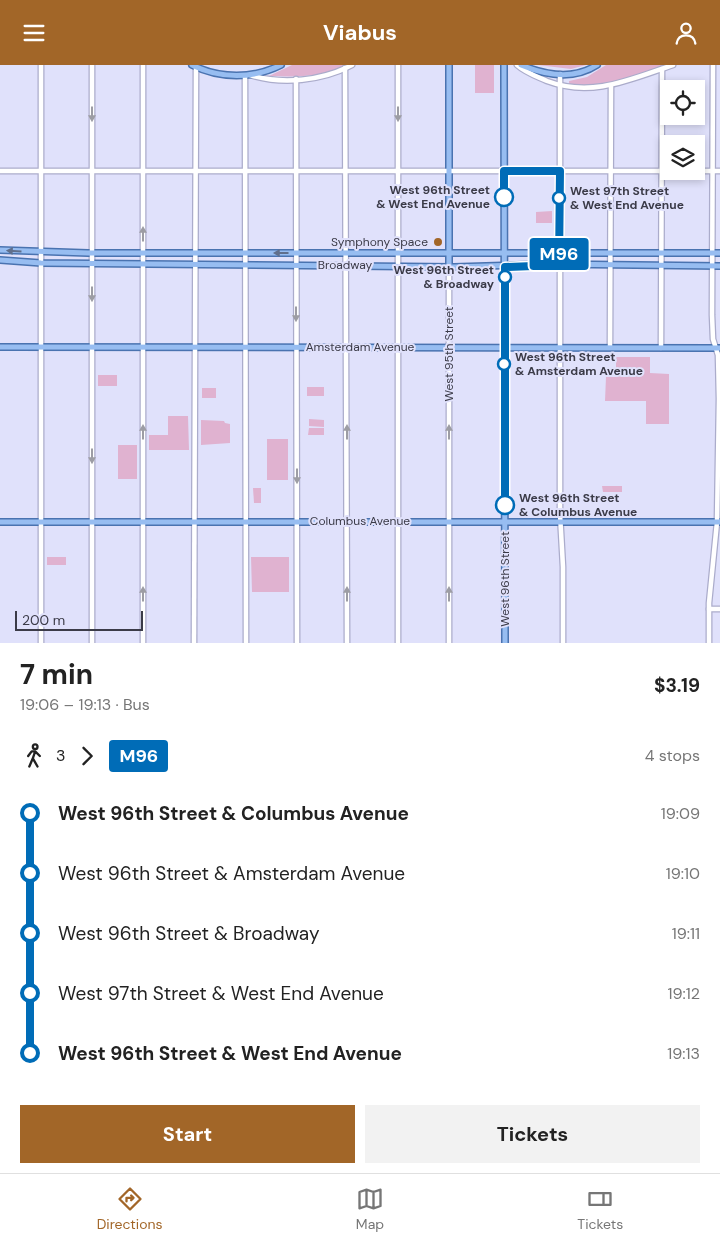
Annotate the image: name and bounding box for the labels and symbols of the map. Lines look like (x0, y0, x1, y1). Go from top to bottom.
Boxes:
one-way arrow (88, 106, 96, 122)
one-way arrow (394, 106, 402, 122)
place label: West 96th Street & West End Avenue (376, 182, 490, 212)
place label: West 97th Street & West End Avenue (570, 183, 684, 213)
marker: West 96th Street & West End Avenue (494, 187, 514, 207)
marker: West 97th Street & West End Avenue (552, 191, 566, 205)
one-way arrow (139, 226, 147, 242)
place label: Symphony Space (331, 234, 428, 250)
marker: Symphony Space (432, 236, 444, 248)
line badge: M96 (530, 238, 588, 270)
one-way arrow (5, 246, 21, 254)
one-way arrow (273, 249, 289, 257)
street label: Broadway (318, 257, 373, 273)
place label: West 96th Street & Broadway (394, 262, 495, 292)
marker: West 96th Street & Broadway (498, 270, 512, 284)
one-way arrow (88, 286, 96, 302)
one-way arrow (292, 306, 300, 322)
street label: West 95th Street (441, 306, 457, 402)
street label: Amsterdam Avenue (306, 339, 415, 355)
place label: West 96th Street & Amsterdam Avenue (515, 349, 643, 379)
marker: West 96th Street & Amsterdam Avenue (497, 357, 511, 371)
one-way arrow (139, 424, 147, 440)
one-way arrow (343, 424, 351, 440)
one-way arrow (445, 424, 453, 440)
one-way arrow (88, 448, 96, 464)
one-way arrow (293, 468, 301, 484)
place label: West 96th Street & Columbus Avenue (519, 490, 637, 520)
marker: West 96th Street & Columbus Avenue (495, 495, 515, 515)
street label: Columbus Avenue (310, 513, 410, 529)
street label: West 96th Street (497, 531, 513, 627)
one-way arrow (139, 586, 147, 602)
one-way arrow (343, 586, 351, 602)
one-way arrow (445, 586, 453, 602)
scale bar (15, 608, 142, 631)

